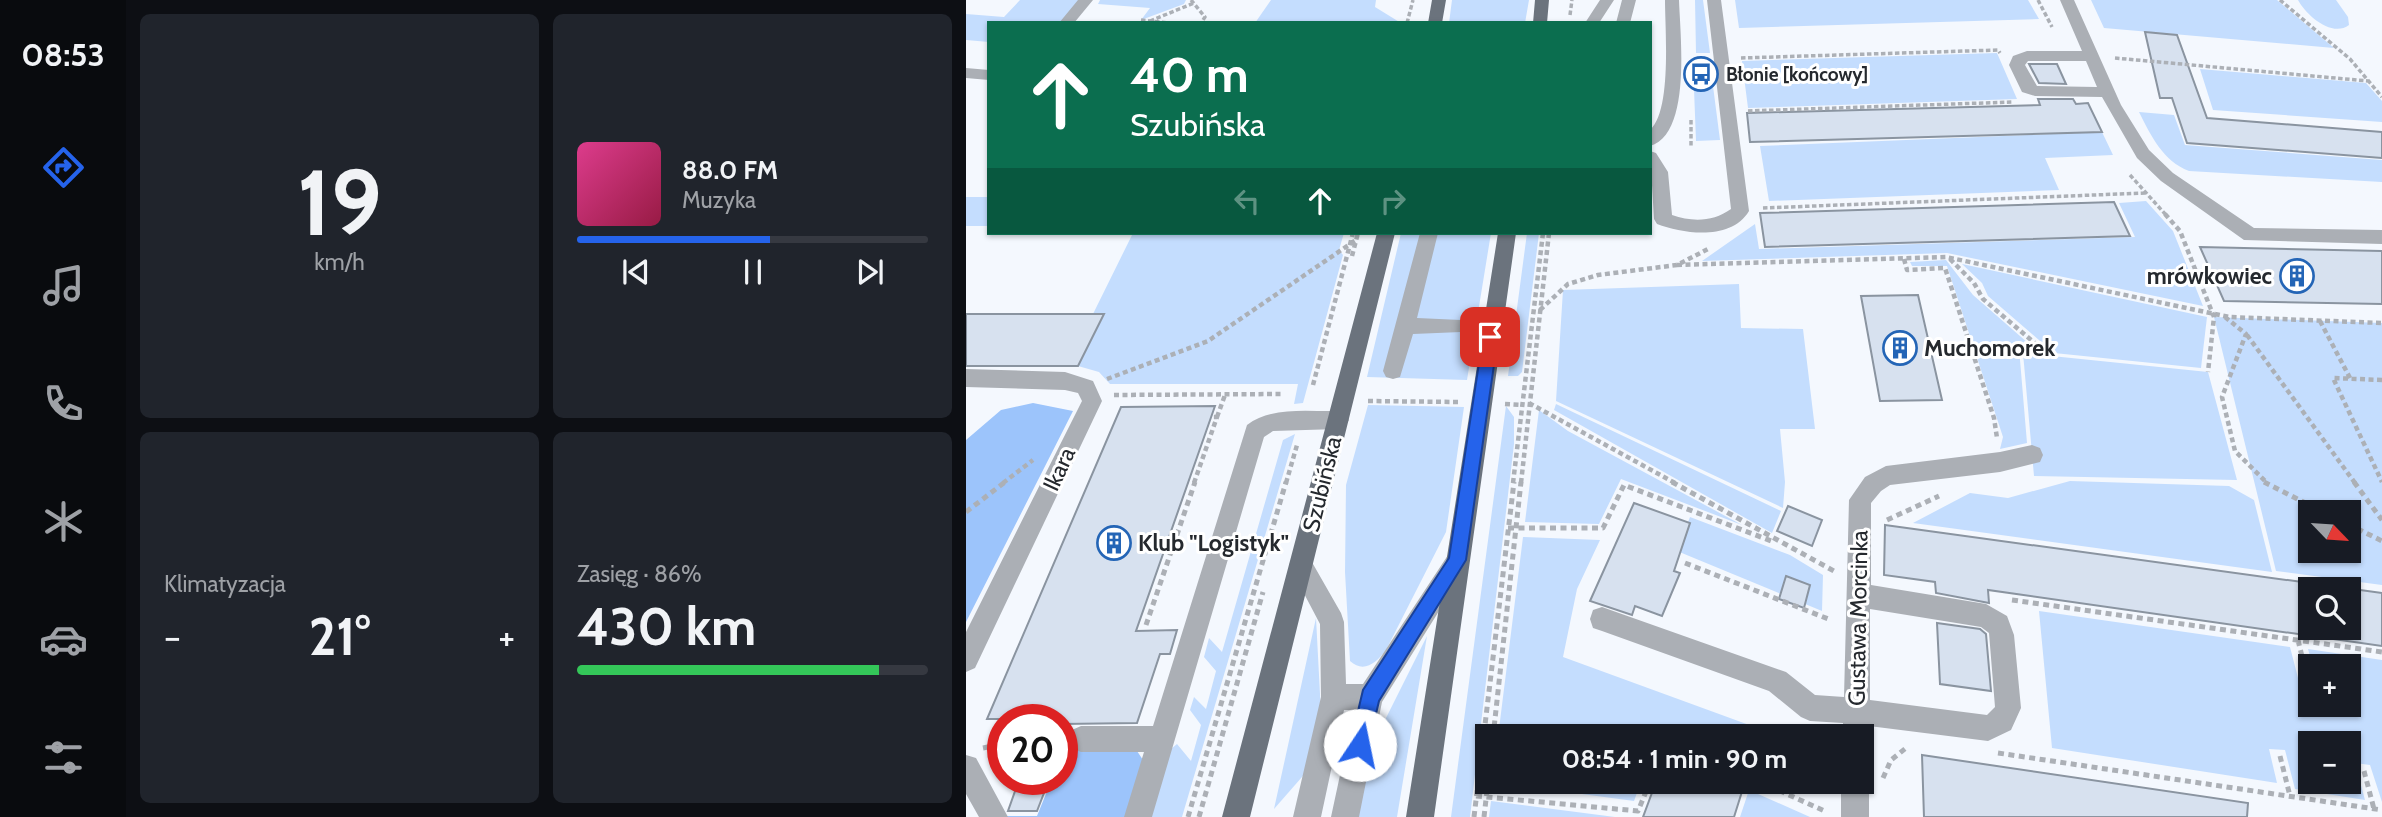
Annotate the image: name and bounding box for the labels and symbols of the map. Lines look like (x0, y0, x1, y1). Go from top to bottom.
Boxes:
bus stop icon: Błonie [końcowy] (1682, 55, 1720, 93)
place label: Błonie [końcowy] (1726, 63, 1868, 86)
building icon: mrówkowiec (2278, 257, 2316, 295)
place label: mrówkowiec (2147, 262, 2272, 290)
pin (1460, 307, 1520, 367)
building icon: Muchomorek (1881, 329, 1919, 367)
place label: Muchomorek (1924, 334, 2056, 362)
street label: Szubińska (1297, 433, 1347, 535)
street label: Ikara (1037, 443, 1081, 495)
north arrow (2298, 500, 2361, 564)
building icon: Klub "Logistyk" (1095, 524, 1133, 562)
place label: Klub "Logistyk" (1138, 529, 1289, 557)
street label: Gustawa Morcinka (1842, 530, 1874, 706)
speed limit sign: 20 (987, 704, 1078, 795)
position arrow (1323, 708, 1397, 782)

